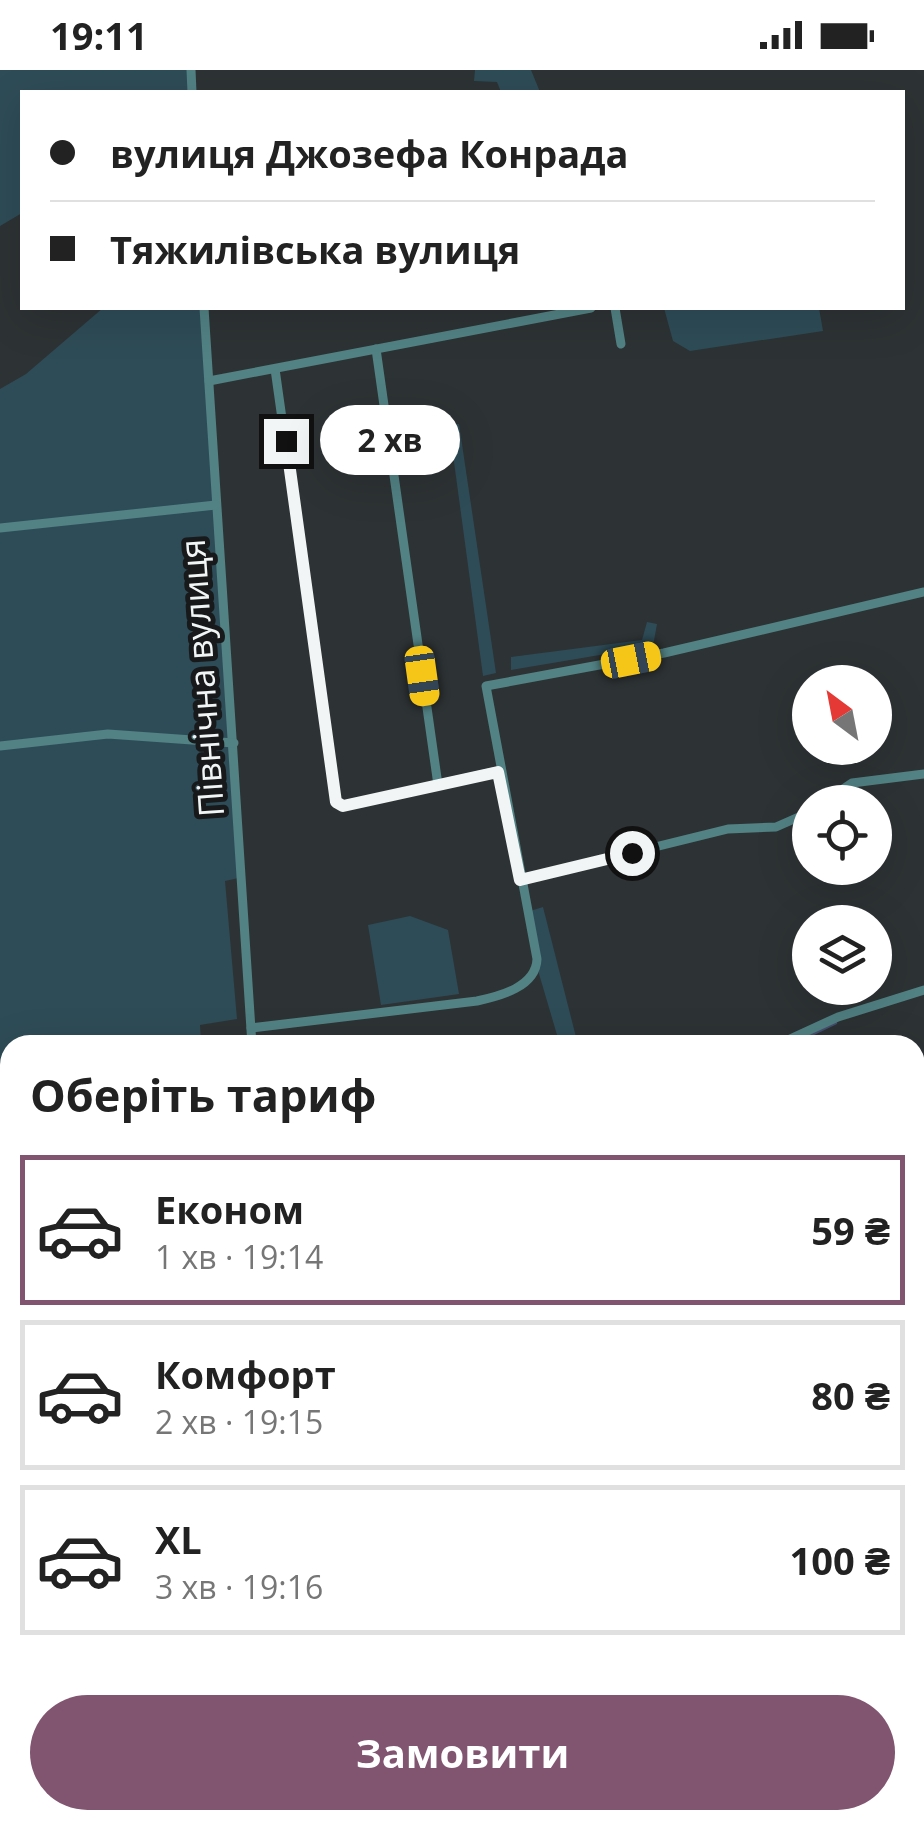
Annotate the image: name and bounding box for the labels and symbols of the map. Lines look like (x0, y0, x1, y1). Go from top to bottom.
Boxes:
callout: 2 хв (321, 406, 461, 476)
route end (264, 419, 309, 464)
street label: Північна вулиця (168, 537, 234, 819)
car (599, 640, 663, 680)
car (403, 644, 441, 708)
north arrow (792, 665, 892, 765)
route start (610, 831, 655, 876)

